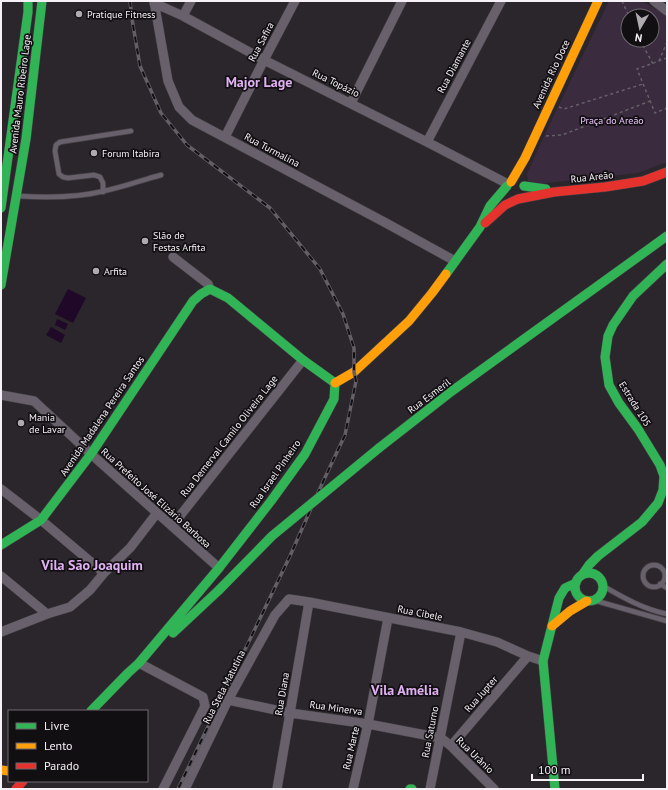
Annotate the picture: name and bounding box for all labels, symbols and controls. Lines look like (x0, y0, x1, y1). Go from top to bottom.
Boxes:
place label: Pratique Fitness (87, 8, 155, 21)
north arrow (620, 8, 660, 48)
marker: Pratique Fitness (74, 9, 84, 19)
street label: Rua Safira (245, 20, 277, 64)
text: N (634, 30, 643, 45)
street label: Avenida Mauro Ribeiro Lage (6, 34, 34, 154)
street label: Rua Diamante (434, 36, 474, 96)
street label: Avenida Rio Doce (529, 38, 573, 110)
street label: Rua Topázio (310, 66, 362, 100)
district label: Major Lage (226, 73, 292, 91)
park label: Praça do Areão (580, 114, 644, 127)
street label: Rua Turmalina (242, 130, 302, 170)
place label: Forum Itabira (102, 147, 160, 160)
marker: Forum Itabira (89, 148, 99, 158)
street label: Rua Areão (570, 168, 614, 186)
place label: Slão de Festas Arfita (153, 229, 205, 254)
marker: Slão de Festas Arfita (140, 236, 150, 246)
place label: Arfita (104, 265, 127, 278)
marker: Arfita (91, 266, 101, 276)
street label: Avenida Madalena Pereira Santos (57, 354, 147, 478)
street label: Rua Demerval Camilo Oliveira Lage (177, 372, 281, 500)
street label: Rua Esmeril (405, 376, 453, 416)
street label: Estrada 105 (616, 379, 654, 429)
place label: Mania de Lavar (29, 411, 66, 436)
marker: Mania de Lavar (16, 418, 26, 428)
street label: Rua Israel Pinheiro (247, 437, 303, 511)
street label: Rua Prefeito José Elizário Barbosa (98, 445, 214, 551)
district label: Vila São Joaquim (40, 556, 143, 574)
street label: Rua Cibele (396, 602, 444, 624)
street label: Rua Stela Matutina (200, 648, 248, 726)
street label: Rua Diana (272, 671, 292, 717)
street label: Rua Jupter (462, 673, 501, 715)
district label: Vila Amélia (370, 681, 439, 699)
street label: Rua Minerva (309, 698, 363, 718)
street label: Rua Saturno (419, 705, 441, 759)
legend (8, 710, 148, 782)
text: Livre (44, 718, 69, 733)
street label: Rua Marte (340, 725, 362, 771)
street label: Rua Urânio (453, 734, 497, 776)
text: Lento (44, 738, 73, 753)
scale bar (532, 756, 643, 782)
text: Parado (44, 758, 79, 773)
text: 100 m (538, 762, 571, 777)

